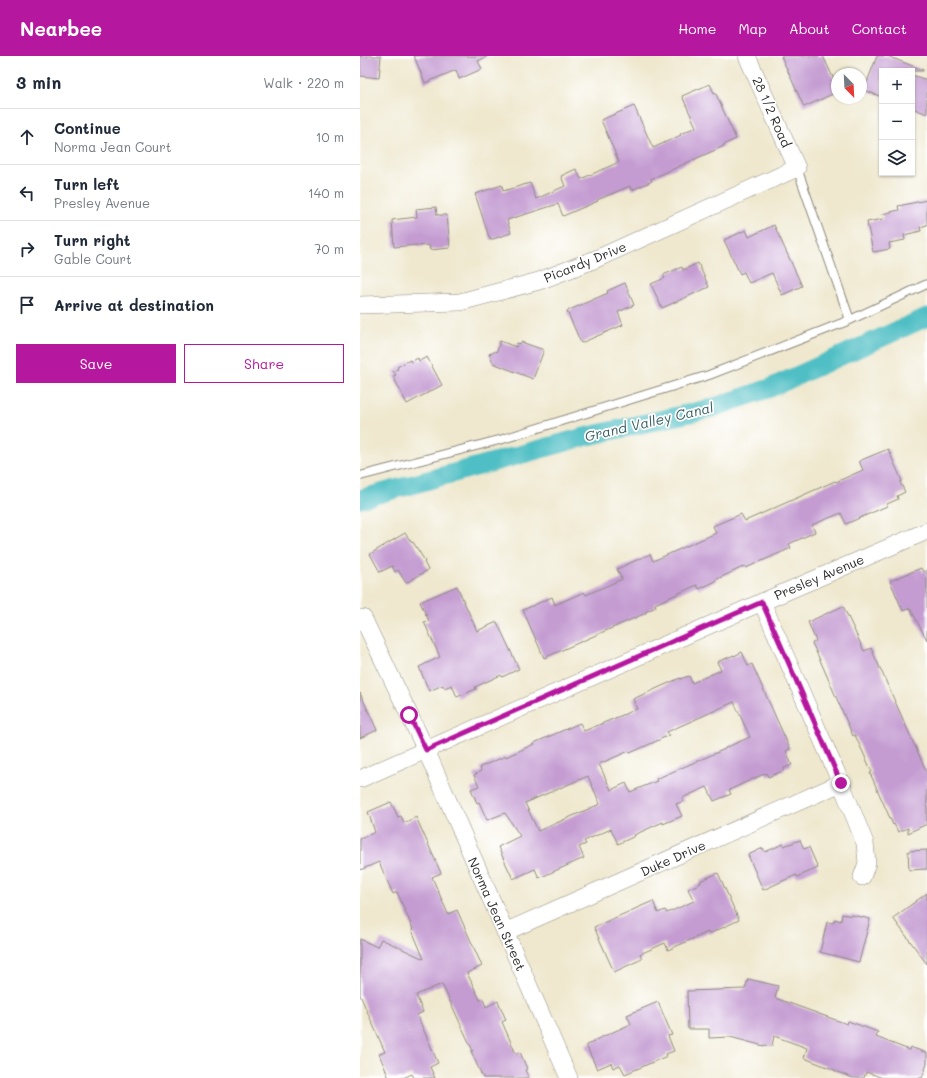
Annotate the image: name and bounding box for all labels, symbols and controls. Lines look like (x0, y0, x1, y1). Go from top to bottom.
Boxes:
text: Nearbee (20, 16, 102, 41)
text: Home (678, 19, 716, 38)
text: Map (738, 19, 767, 38)
text: About (789, 19, 830, 38)
text: Contact (852, 19, 907, 38)
north arrow (831, 68, 867, 104)
map controls (879, 68, 915, 176)
button: + (879, 68, 915, 104)
text: 3 min (16, 71, 61, 93)
text: Walk · 220 m (263, 74, 344, 91)
street label: 28 1/2 Road (749, 74, 796, 150)
button: − (879, 104, 915, 140)
text: Continue (54, 118, 121, 138)
icon: ahead (16, 126, 38, 148)
text: 10 m (316, 128, 344, 145)
text: Norma Jean Court (54, 138, 171, 155)
button: layers (879, 140, 915, 176)
text: Turn left (54, 174, 119, 194)
icon: left (16, 182, 38, 204)
text: 140 m (308, 184, 344, 201)
text: Presley Avenue (54, 194, 150, 211)
text: Turn right (54, 230, 131, 250)
street label: Picardy Drive (541, 237, 629, 286)
icon: right (16, 238, 38, 260)
text: 70 m (314, 240, 344, 257)
text: Gable Court (54, 250, 132, 267)
icon: arrive (16, 294, 38, 316)
text: Arrive at destination (54, 295, 214, 315)
button: Save (16, 344, 176, 383)
button: Share (184, 344, 344, 383)
water label: Grand Valley Canal (583, 397, 716, 446)
street label: Presley Avenue (771, 550, 866, 603)
route start (400, 706, 418, 724)
route end (832, 774, 850, 792)
street label: Duke Drive (638, 836, 708, 879)
street label: Norma Jean Street (465, 854, 530, 973)

